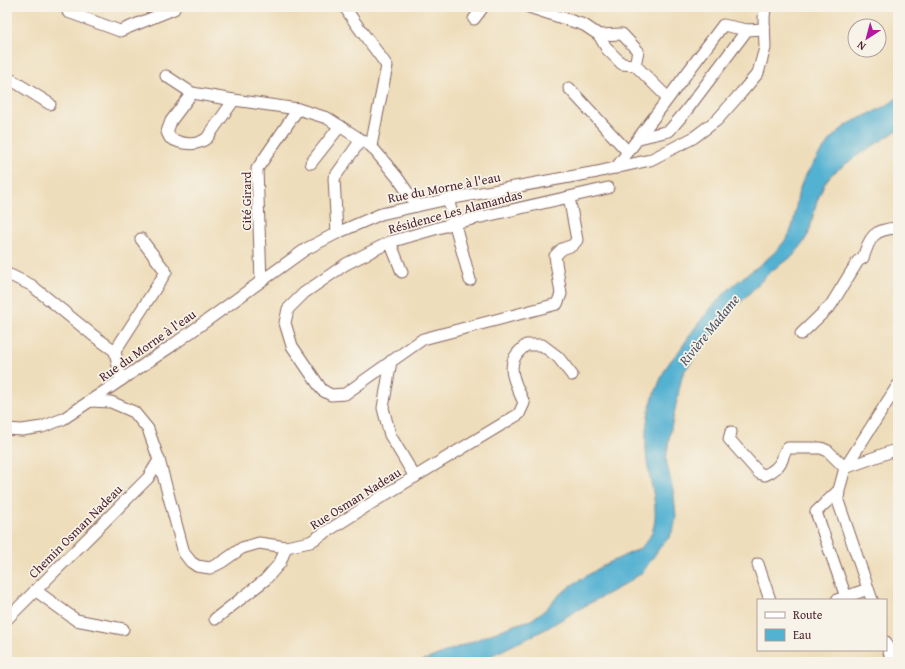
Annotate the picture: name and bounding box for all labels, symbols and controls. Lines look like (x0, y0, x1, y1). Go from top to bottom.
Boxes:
north arrow (847, 18, 887, 58)
text: N (853, 37, 869, 55)
street label: Rue du Morne à l'eau (386, 167, 502, 208)
street label: Cité Girard (237, 171, 256, 231)
street label: Résidence Les Alamandas (386, 184, 524, 239)
water label: Rivière Madame (673, 290, 744, 371)
street label: Rue du Morne à l'eau (95, 305, 200, 386)
street label: Rue Osman Nadeau (306, 463, 405, 534)
street label: Chemin Osman Nadeau (24, 480, 127, 583)
legend (757, 599, 887, 651)
text: Route (793, 606, 823, 623)
text: Eau (793, 626, 812, 643)

